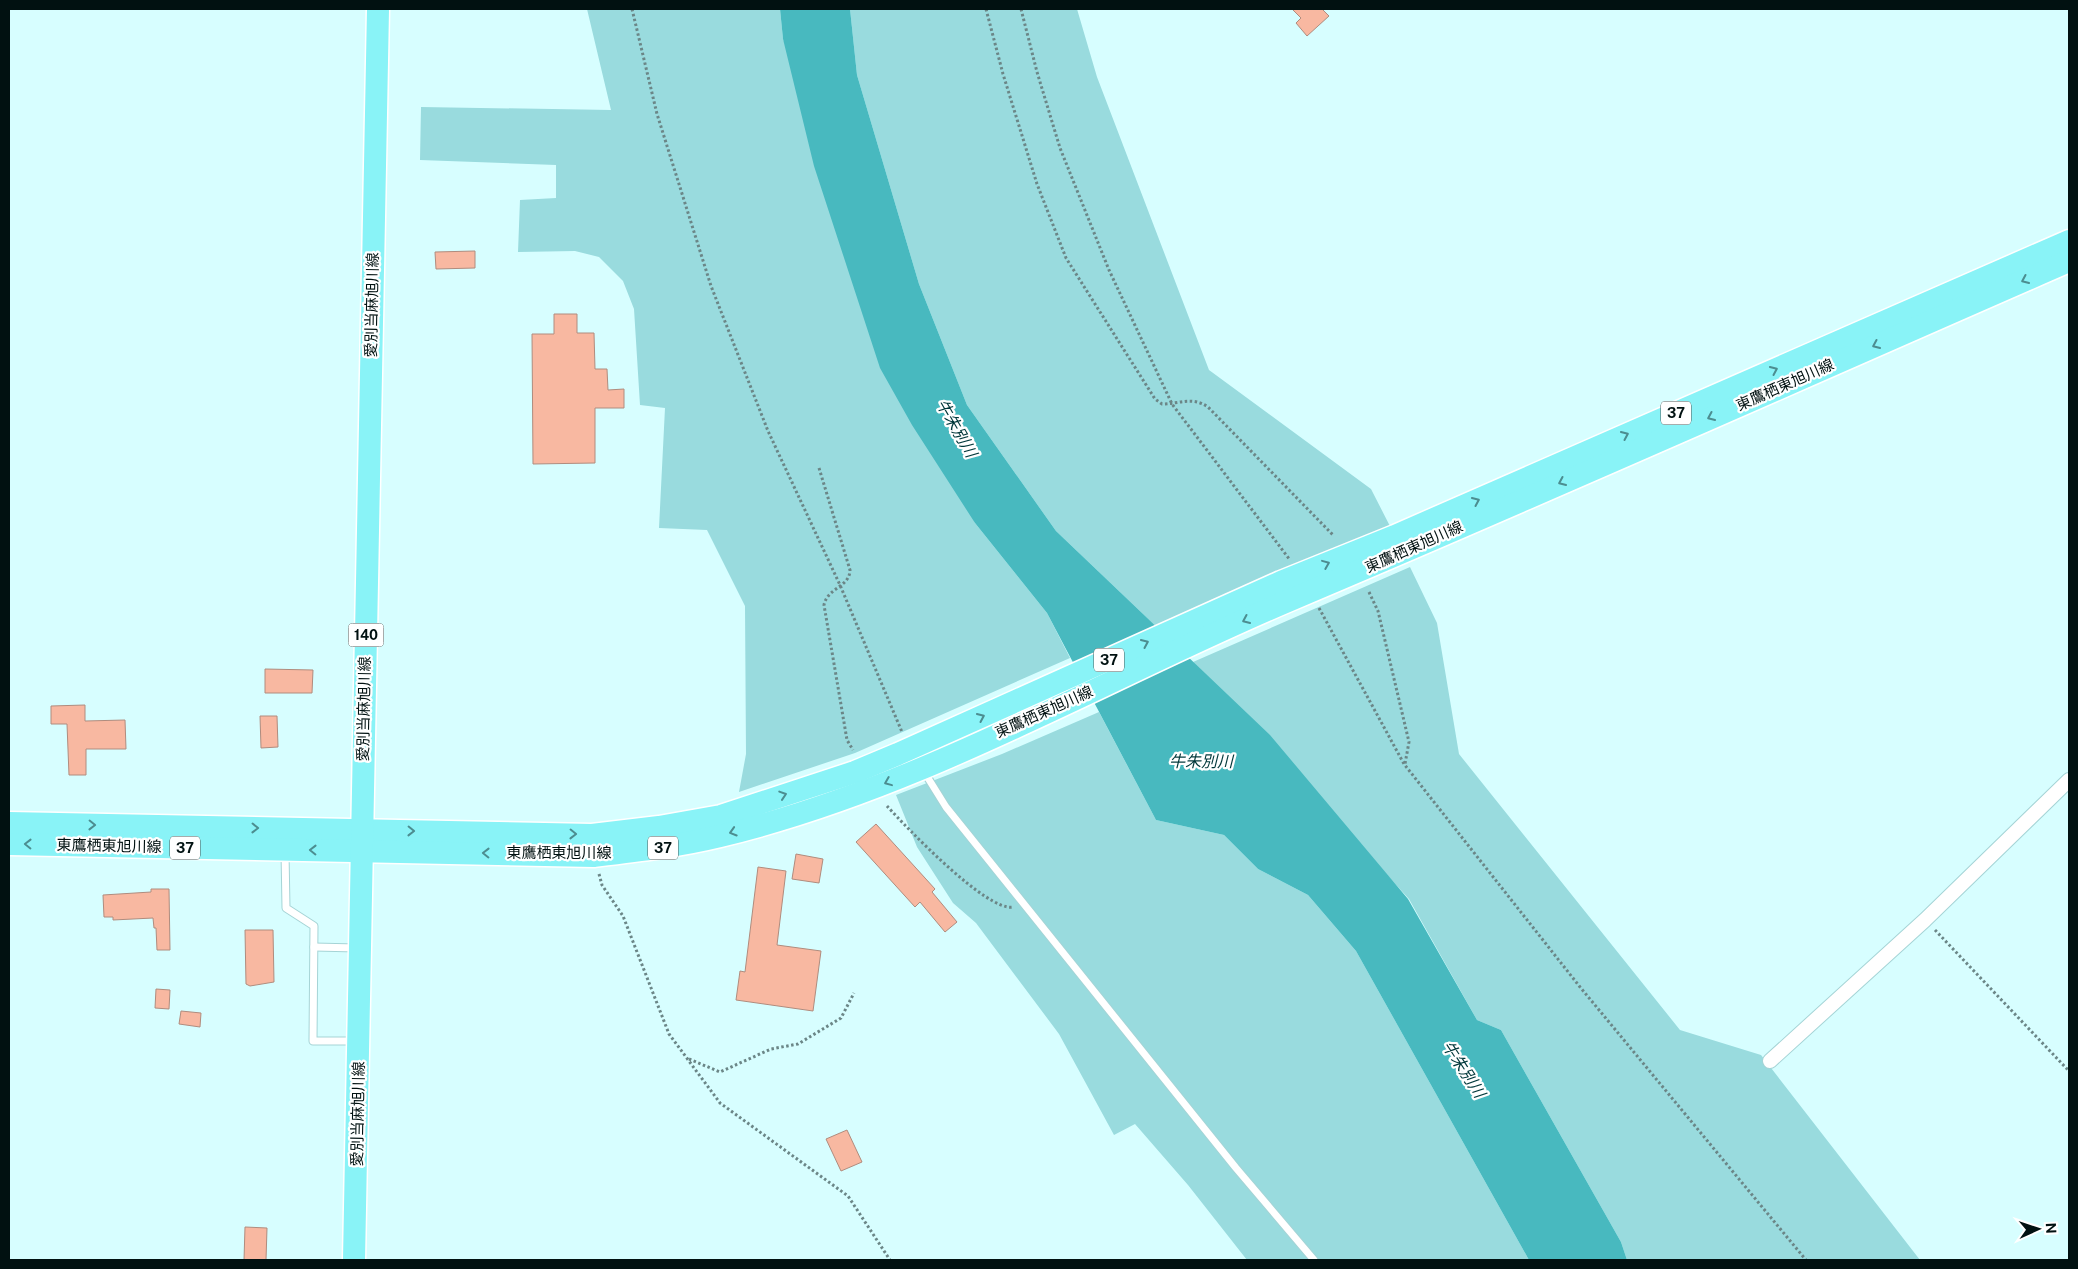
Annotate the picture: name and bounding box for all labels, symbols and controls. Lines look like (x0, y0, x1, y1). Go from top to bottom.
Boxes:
street label: 愛別当麻旭川線 (362, 252, 381, 358)
one-way arrow (2021, 274, 2030, 285)
one-way arrow (1872, 339, 1881, 350)
street label: 東鷹栖東旭川線 (1733, 355, 1836, 414)
one-way arrow (1769, 366, 1777, 376)
water label: 牛朱別川 (932, 396, 982, 462)
road number: 37 (1661, 402, 1691, 424)
one-way arrow (1707, 411, 1716, 422)
one-way arrow (1620, 431, 1629, 442)
one-way arrow (1558, 476, 1567, 487)
one-way arrow (1471, 496, 1480, 507)
street label: 東鷹栖東旭川線 (1362, 517, 1465, 576)
one-way arrow (1321, 560, 1330, 571)
one-way arrow (1242, 614, 1251, 625)
road number: 140 (348, 624, 384, 646)
one-way arrow (1140, 639, 1149, 649)
road number: 37 (1094, 648, 1124, 672)
street label: 愛別当麻旭川線 (354, 656, 373, 762)
street label: 東鷹栖東旭川線 (992, 682, 1095, 741)
one-way arrow (976, 713, 985, 723)
water label: 牛朱別川 (1169, 752, 1235, 771)
one-way arrow (884, 775, 893, 786)
one-way arrow (779, 791, 787, 801)
one-way arrow (89, 820, 97, 830)
one-way arrow (252, 823, 259, 833)
one-way arrow (407, 826, 415, 836)
one-way arrow (730, 827, 738, 837)
one-way arrow (570, 829, 577, 839)
street label: 東鷹栖東旭川線 (56, 836, 162, 855)
road number: 37 (170, 836, 200, 860)
road number: 37 (648, 836, 678, 860)
one-way arrow (24, 839, 32, 849)
street label: 東鷹栖東旭川線 (506, 844, 612, 861)
one-way arrow (309, 845, 317, 855)
one-way arrow (481, 848, 489, 858)
water label: 牛朱別川 (1438, 1037, 1490, 1103)
street label: 愛別当麻旭川線 (348, 1061, 367, 1167)
north arrow (2013, 1204, 2063, 1254)
text: N (2043, 1222, 2059, 1234)

